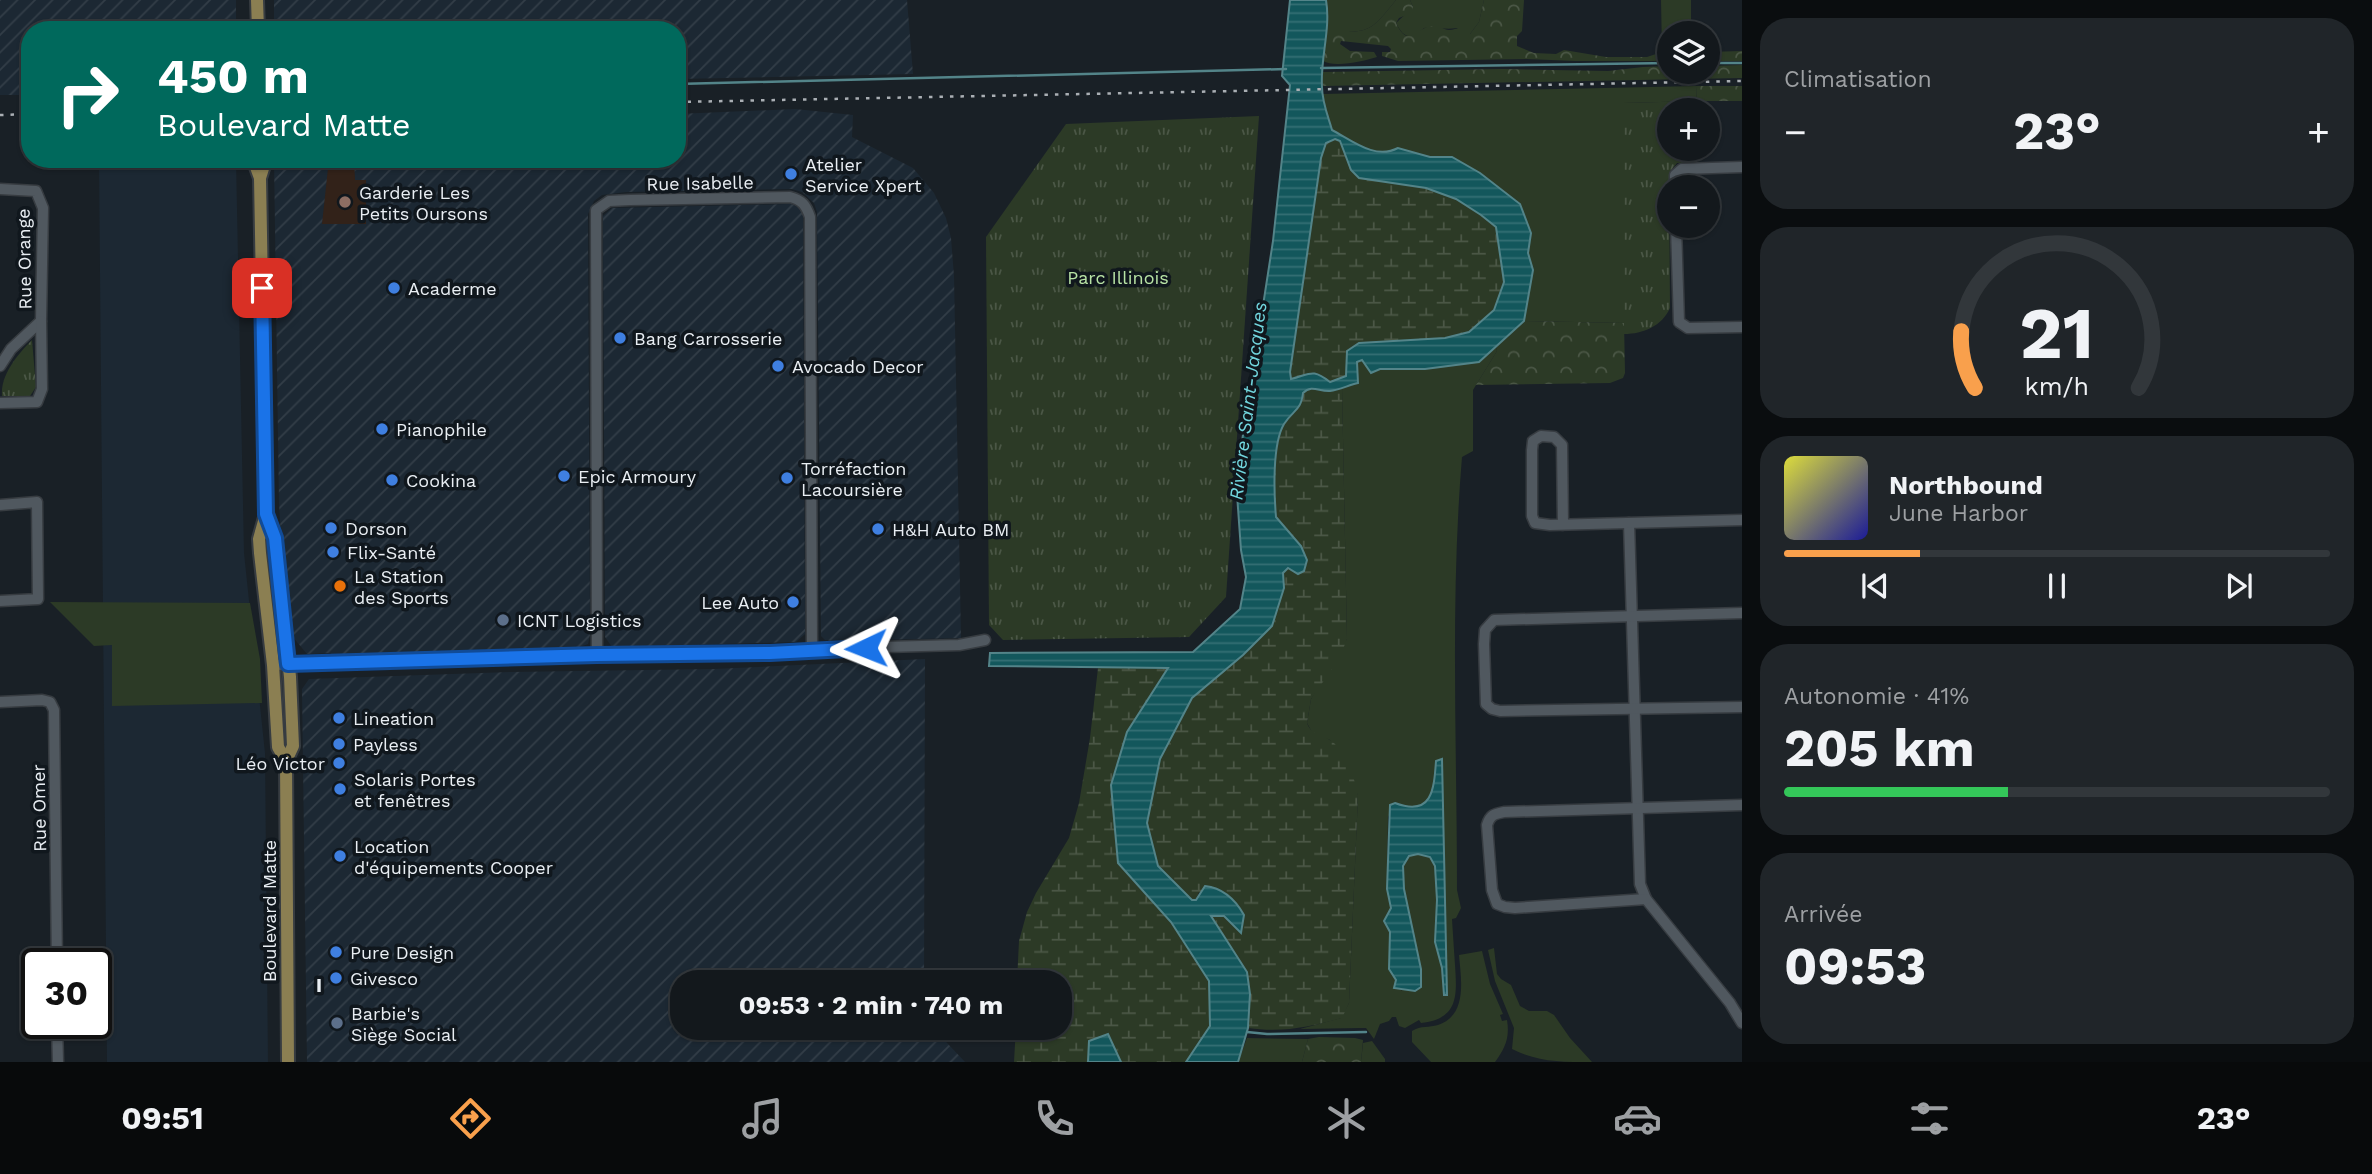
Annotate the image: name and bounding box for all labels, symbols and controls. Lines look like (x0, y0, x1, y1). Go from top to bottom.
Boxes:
map controls (1657, 21, 1720, 238)
button: layers (1657, 21, 1720, 84)
text: 450 m (157, 47, 309, 105)
icon: right (42, 49, 133, 140)
text: Climatisation (1784, 66, 1932, 93)
button: + (1657, 98, 1720, 161)
text: 23° (2013, 101, 2101, 162)
text: Boulevard Matte (157, 106, 410, 144)
text: − (1784, 110, 1807, 154)
text: + (2307, 110, 2330, 154)
place label: Atelier Service Xpert (805, 154, 922, 196)
marker: Atelier Service Xpert (783, 166, 799, 182)
street label: Rue Isabelle (646, 172, 754, 194)
button: − (1657, 175, 1720, 238)
place label: Garderie Les Petits Oursons (359, 182, 488, 224)
marker: Garderie Les Petits Oursons (337, 194, 353, 210)
street label: Rue Orange (13, 208, 35, 310)
pin (232, 258, 292, 318)
park label: Parc Illinois (1067, 267, 1169, 288)
icon: arrive (243, 269, 281, 307)
place label: Acaderme (408, 278, 497, 299)
marker: Acaderme (386, 280, 402, 296)
text: 21 (2020, 291, 2094, 377)
water label: Rivière Saint-Jacques (1224, 300, 1272, 501)
place label: Bang Carrosserie (634, 328, 782, 349)
marker: Bang Carrosserie (612, 330, 628, 346)
place label: Avocado Decor (792, 356, 924, 377)
marker: Avocado Decor (770, 358, 786, 374)
text: km/h (2025, 372, 2089, 401)
place label: Pianophile (396, 419, 487, 440)
marker: Pianophile (374, 421, 390, 437)
place label: Torréfaction Lacoursière (801, 458, 906, 500)
place label: Epic Armoury (578, 466, 697, 487)
marker: Epic Armoury (556, 468, 572, 484)
place label: Cookina (406, 470, 476, 491)
marker: Torréfaction Lacoursière (779, 470, 795, 486)
text: Northbound (1889, 470, 2043, 500)
marker: Cookina (384, 472, 400, 488)
text: June Harbor (1889, 500, 2028, 527)
place label: Dorson (345, 518, 407, 539)
place label: H&H Auto BM (892, 519, 1010, 540)
marker: Dorson (323, 520, 339, 536)
marker: H&H Auto BM (870, 521, 886, 537)
place label: Flix-Santé (347, 542, 436, 563)
marker: Flix-Santé (325, 544, 341, 560)
place label: La Station des Sports (354, 566, 449, 608)
icon: previous (1856, 567, 1894, 605)
icon: pause (2038, 567, 2076, 605)
icon: next (2220, 567, 2258, 605)
marker: La Station des Sports (332, 578, 348, 594)
place label: Lee Auto (701, 592, 779, 613)
marker: Lee Auto (785, 594, 801, 610)
place label: ICNT Logistics (517, 610, 641, 631)
position arrow (829, 611, 903, 685)
marker: ICNT Logistics (495, 612, 511, 628)
text: Autonomie · 41% (1784, 683, 1969, 710)
place label: Lineation (353, 708, 434, 729)
marker: Lineation (331, 710, 347, 726)
text: 205 km (1784, 718, 1975, 779)
place label: Payless (353, 734, 418, 755)
marker: Payless (331, 736, 347, 752)
place label: Léo Victor (236, 753, 325, 774)
marker: Léo Victor (331, 755, 347, 771)
street label: Rue Omer (28, 764, 50, 852)
place label: Solaris Portes et fenêtres (354, 769, 476, 811)
marker: Solaris Portes et fenêtres (332, 781, 348, 797)
place label: Location d'équipements Cooper (354, 836, 553, 878)
street label: Boulevard Matte (259, 840, 280, 982)
marker: Location d'équipements Cooper (332, 848, 348, 864)
text: Arrivée (1784, 901, 1863, 928)
text: 09:53 (1784, 936, 1926, 997)
place label: Pure Design (350, 942, 454, 963)
marker: Pure Design (328, 944, 344, 960)
speed limit sign: 30 (21, 948, 112, 1039)
place label: Givesco (350, 968, 418, 989)
marker: Givesco (328, 970, 344, 986)
district label: I (316, 974, 322, 997)
text: 09:53 · 2 min · 740 m (739, 990, 1003, 1020)
place label: Barbie's Siège Social (351, 1003, 457, 1045)
marker: Barbie's Siège Social (329, 1015, 345, 1031)
icon: directions (446, 1094, 495, 1143)
icon: music (738, 1094, 787, 1143)
icon: phone (1030, 1094, 1079, 1143)
icon: climate (1322, 1094, 1371, 1143)
icon: car (1613, 1094, 1662, 1143)
icon: filters (1905, 1094, 1954, 1143)
text: 09:51 (121, 1099, 204, 1137)
text: 23° (2197, 1099, 2251, 1137)

